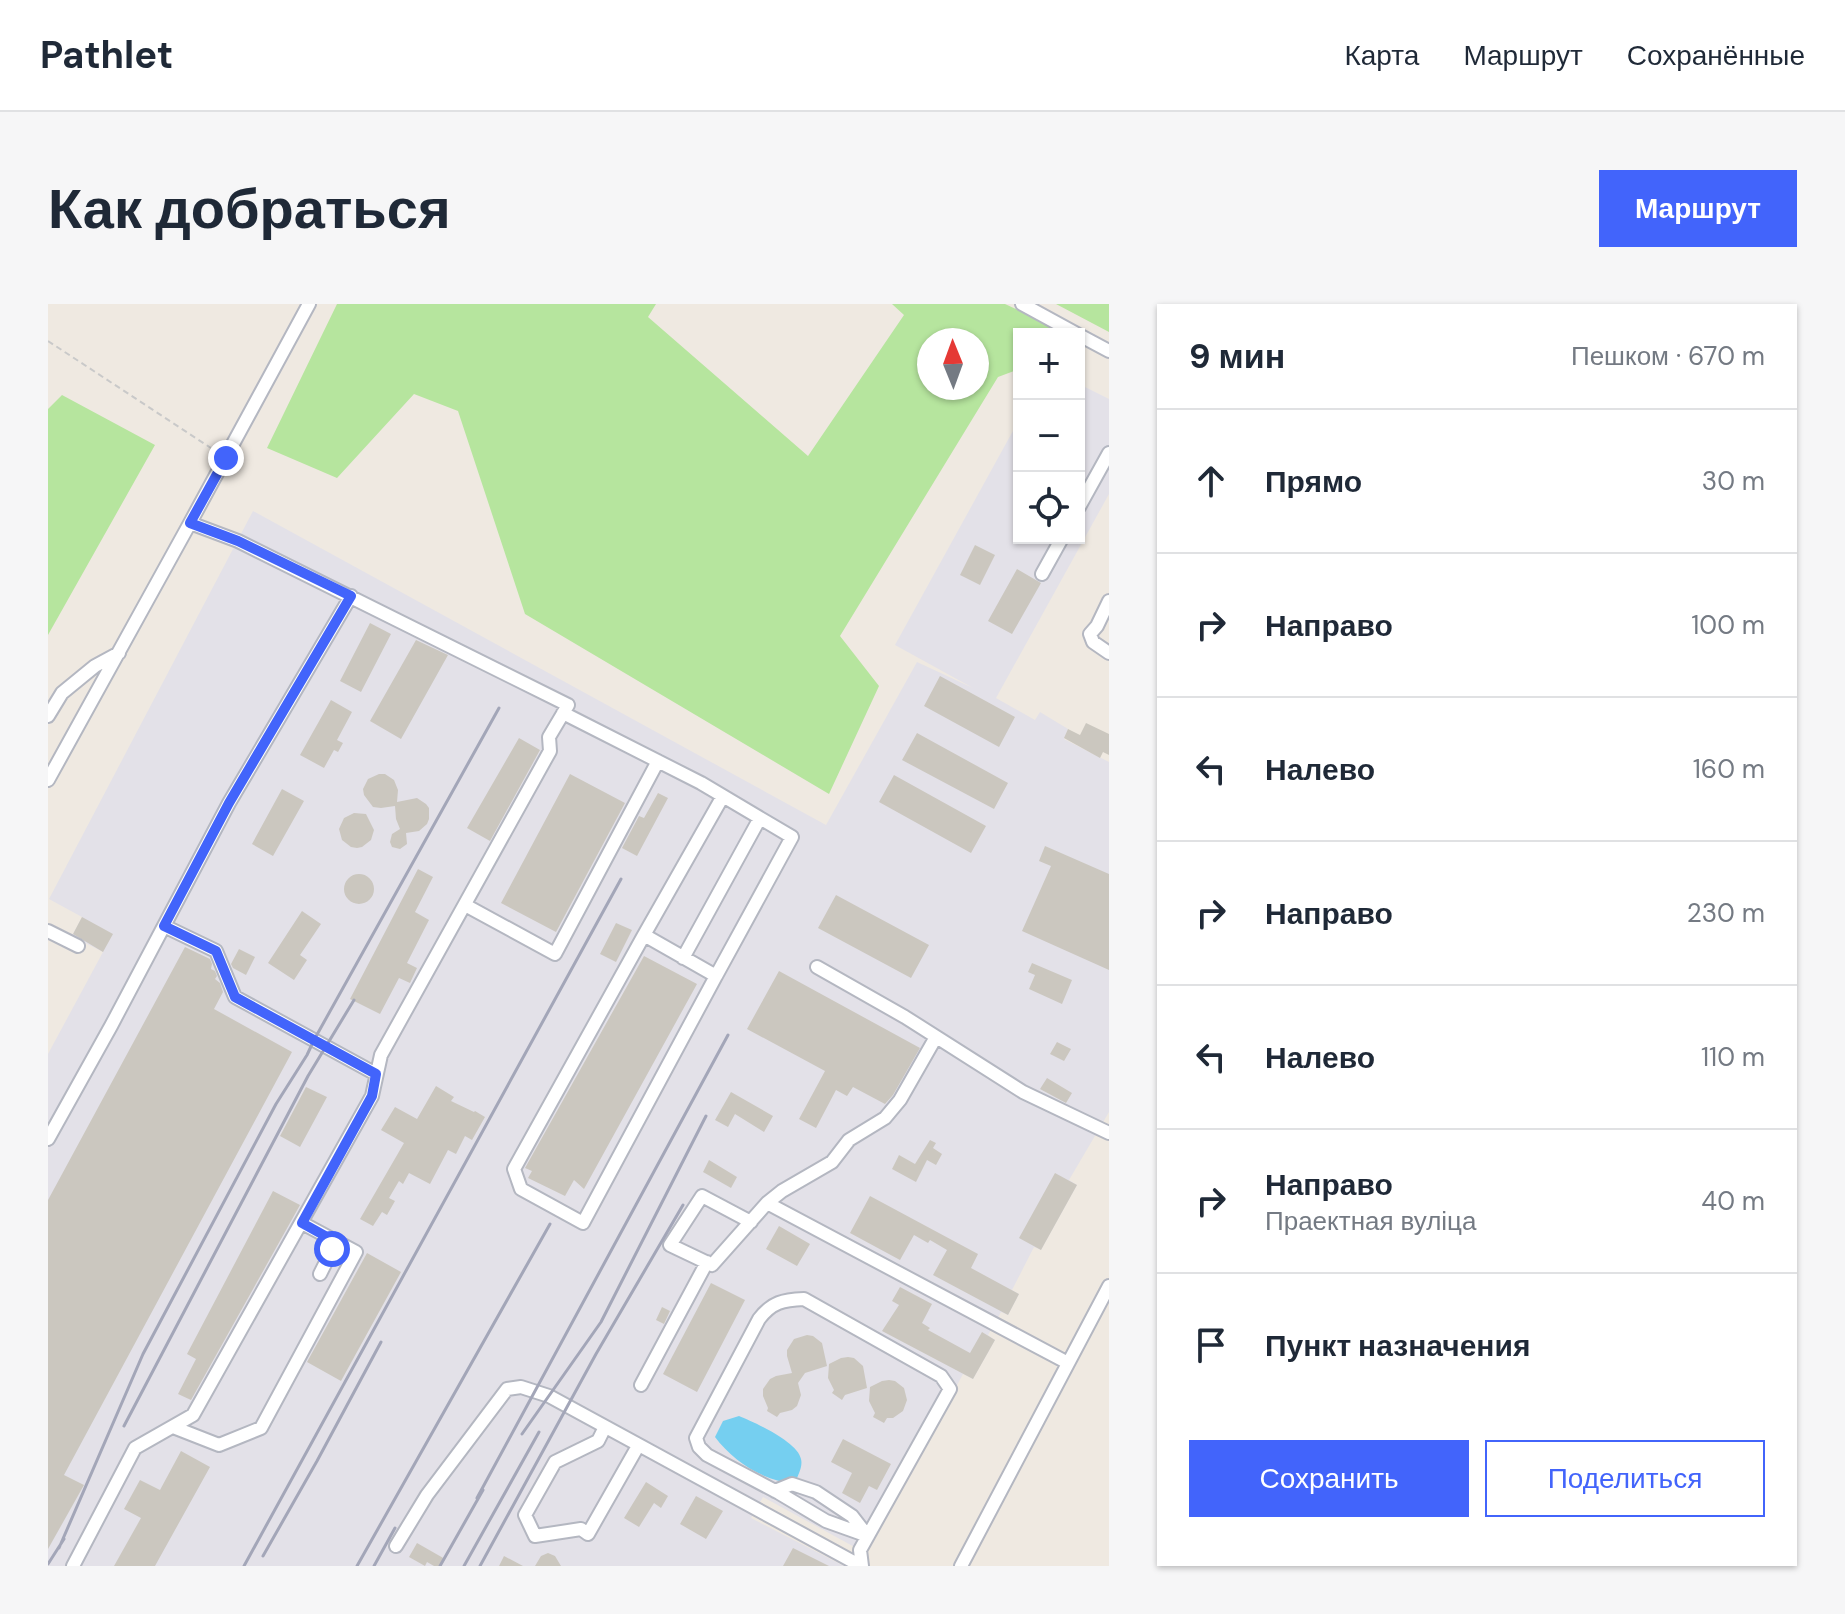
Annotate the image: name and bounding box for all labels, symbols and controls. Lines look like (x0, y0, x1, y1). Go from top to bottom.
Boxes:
text: Pathlet (40, 30, 173, 80)
text: Карта (1344, 37, 1419, 74)
text: Маршрут (1463, 37, 1583, 74)
text: Сохранённые (1627, 37, 1805, 74)
button: Маршрут (1599, 170, 1797, 247)
text: Как добраться (48, 172, 451, 245)
north arrow (917, 328, 989, 400)
map controls (1013, 328, 1085, 544)
button: + (1013, 328, 1085, 400)
text: 9 мин (1189, 334, 1285, 379)
text: Пешком · 670 m (1571, 339, 1765, 373)
button: − (1013, 400, 1085, 472)
route end (208, 440, 244, 476)
icon: ahead (1189, 459, 1233, 503)
text: Прямо (1265, 462, 1362, 501)
text: 30 m (1702, 464, 1765, 498)
button: locate (1013, 472, 1085, 544)
icon: right (1189, 603, 1233, 647)
text: Направо (1265, 606, 1393, 645)
text: 100 m (1691, 608, 1765, 642)
icon: left (1189, 747, 1233, 791)
text: Налево (1265, 750, 1375, 789)
text: 160 m (1693, 752, 1765, 786)
icon: right (1189, 891, 1233, 935)
text: Направо (1265, 894, 1393, 933)
text: 230 m (1687, 896, 1765, 930)
icon: left (1189, 1035, 1233, 1079)
text: Налево (1265, 1038, 1375, 1077)
text: 110 m (1701, 1040, 1765, 1074)
text: Направо (1265, 1165, 1393, 1204)
icon: right (1189, 1179, 1233, 1223)
text: 40 m (1701, 1184, 1765, 1218)
text: Праектная вуліца (1265, 1204, 1476, 1238)
route start (314, 1231, 350, 1267)
icon: arrive (1189, 1323, 1233, 1367)
text: Пункт назначения (1265, 1326, 1530, 1365)
button: Сохранить (1189, 1440, 1469, 1517)
button: Поделиться (1485, 1440, 1765, 1517)

